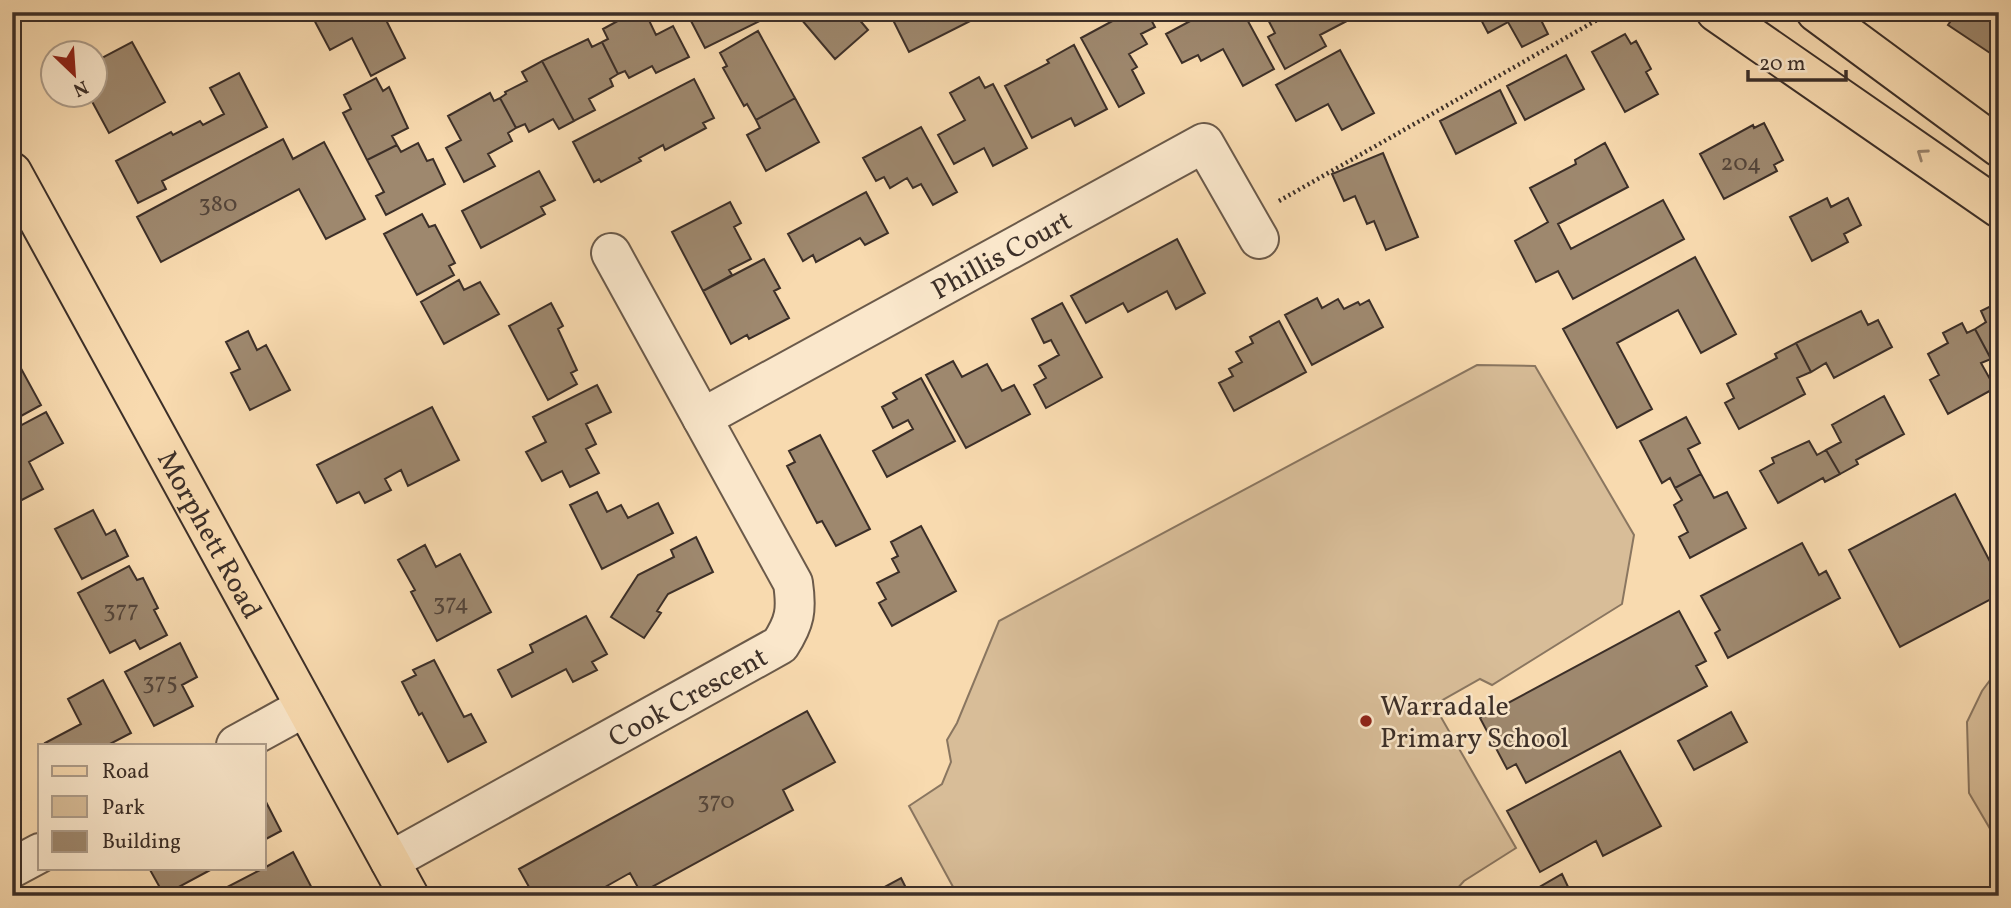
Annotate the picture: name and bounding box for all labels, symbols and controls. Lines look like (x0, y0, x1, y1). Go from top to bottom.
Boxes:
north arrow (38, 38, 108, 108)
scale bar (1748, 38, 1846, 82)
text: 20 m (1759, 50, 1805, 79)
text: N (68, 73, 92, 102)
house number: 204 (1721, 147, 1761, 181)
one-way arrow (1917, 150, 1930, 162)
house number: 380 (199, 188, 237, 222)
street label: Phillis Court (925, 202, 1080, 311)
street label: Morphett Road (147, 444, 270, 626)
house number: 374 (433, 587, 469, 621)
house number: 377 (103, 594, 139, 628)
street label: Cook Crescent (602, 639, 775, 758)
house number: 375 (142, 666, 178, 700)
place label: Warradale Primary School (1380, 688, 1569, 759)
marker: Warradale Primary School (1358, 713, 1374, 729)
legend (38, 744, 266, 870)
text: Road (102, 758, 149, 787)
house number: 370 (697, 785, 735, 819)
text: Park (102, 794, 145, 823)
text: Building (102, 828, 181, 857)

